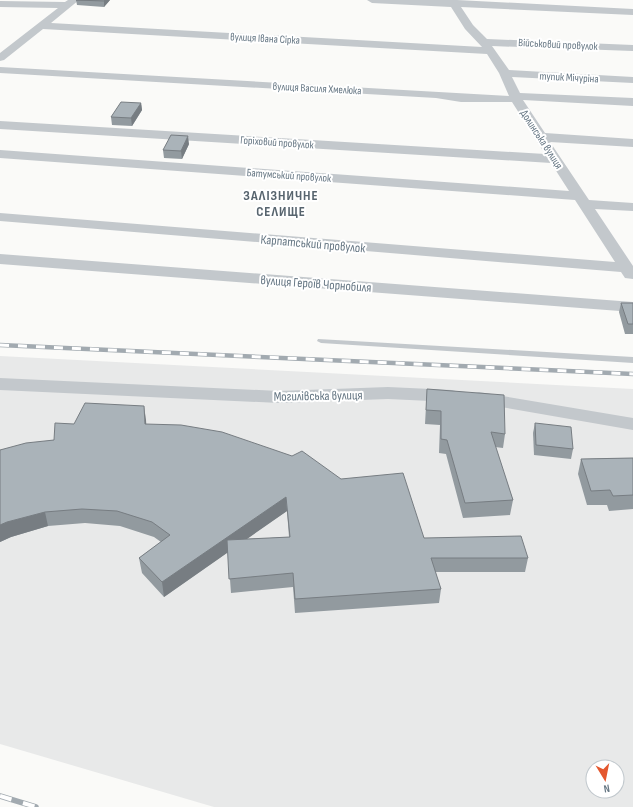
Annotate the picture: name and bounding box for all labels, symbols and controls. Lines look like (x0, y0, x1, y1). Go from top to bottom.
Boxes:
street label: вулиця Івана Сірка (230, 30, 300, 47)
street label: Військовий провулок (518, 36, 599, 53)
street label: тупик Мічуріна (539, 69, 599, 86)
street label: вулиця Василя Хмелюка (272, 80, 362, 97)
street label: Долинська вулиця (518, 107, 566, 171)
street label: Горіховий провулок (240, 133, 315, 152)
street label: Батумський провулок (246, 166, 333, 185)
district label: ЗАЛІЗНИЧНЕ СЕЛИЩЕ (243, 187, 319, 220)
street label: Карпатський провулок (260, 231, 366, 257)
street label: вулиця Героїв Чорнобиля (260, 272, 372, 296)
street label: Могилівська вулиця (273, 387, 363, 405)
north arrow (585, 759, 625, 799)
text: N (603, 781, 611, 795)

